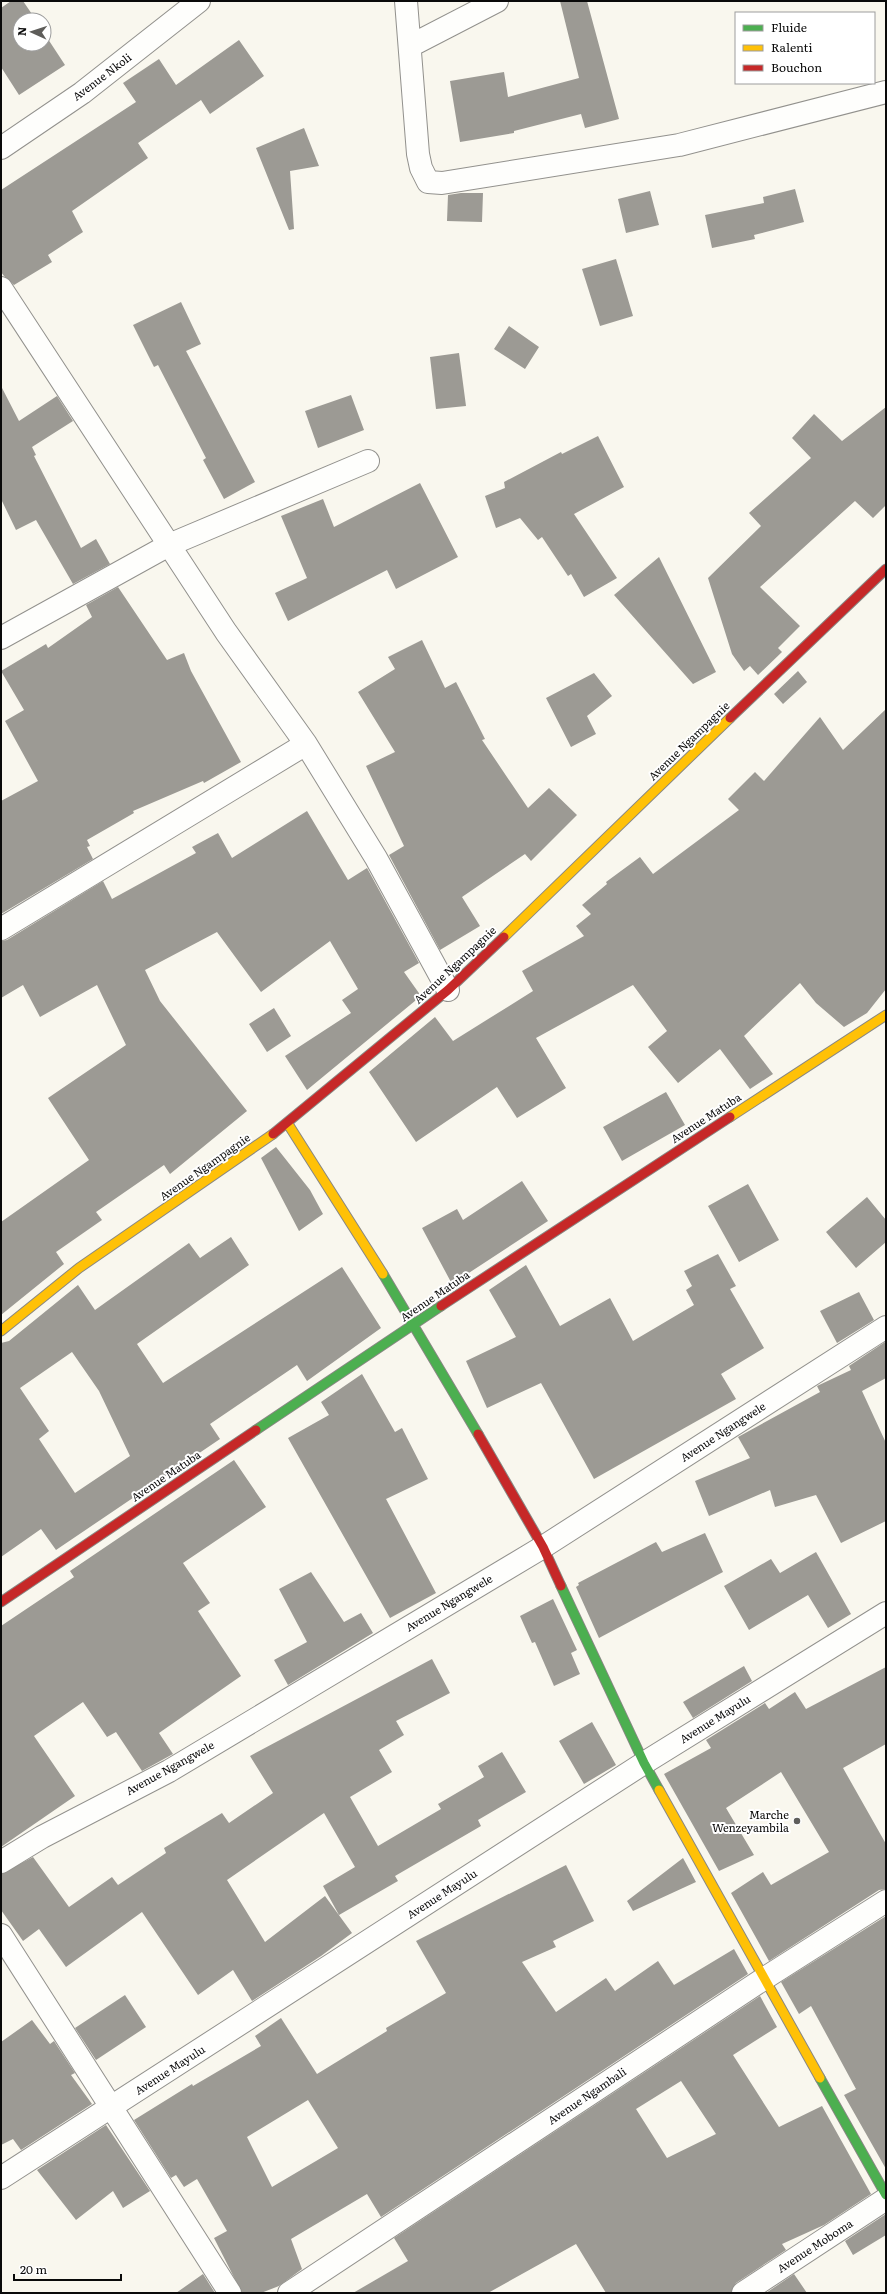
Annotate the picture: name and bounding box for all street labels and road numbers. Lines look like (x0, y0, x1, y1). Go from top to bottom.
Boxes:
street label: Avenue Nkoli (69, 49, 134, 104)
street label: Avenue Ngampagnie (644, 697, 733, 783)
street label: Avenue Ngampagnie (410, 922, 499, 1007)
street label: Avenue Matuba (667, 1088, 744, 1146)
street label: Avenue Ngampagnie (156, 1129, 253, 1204)
street label: Avenue Matuba (396, 1266, 473, 1324)
street label: Avenue Ngangwele (677, 1397, 769, 1465)
street label: Avenue Matuba (127, 1446, 204, 1504)
street label: Avenue Ngangwele (402, 1570, 495, 1634)
street label: Avenue Mayulu (676, 1690, 753, 1746)
street label: Avenue Ngangwele (122, 1736, 217, 1798)
street label: Avenue Mayulu (403, 1864, 480, 1922)
street label: Avenue Mayulu (131, 2040, 208, 2098)
street label: Avenue Ngambali (544, 2063, 629, 2127)
street label: Avenue Moboma (773, 2215, 856, 2276)

